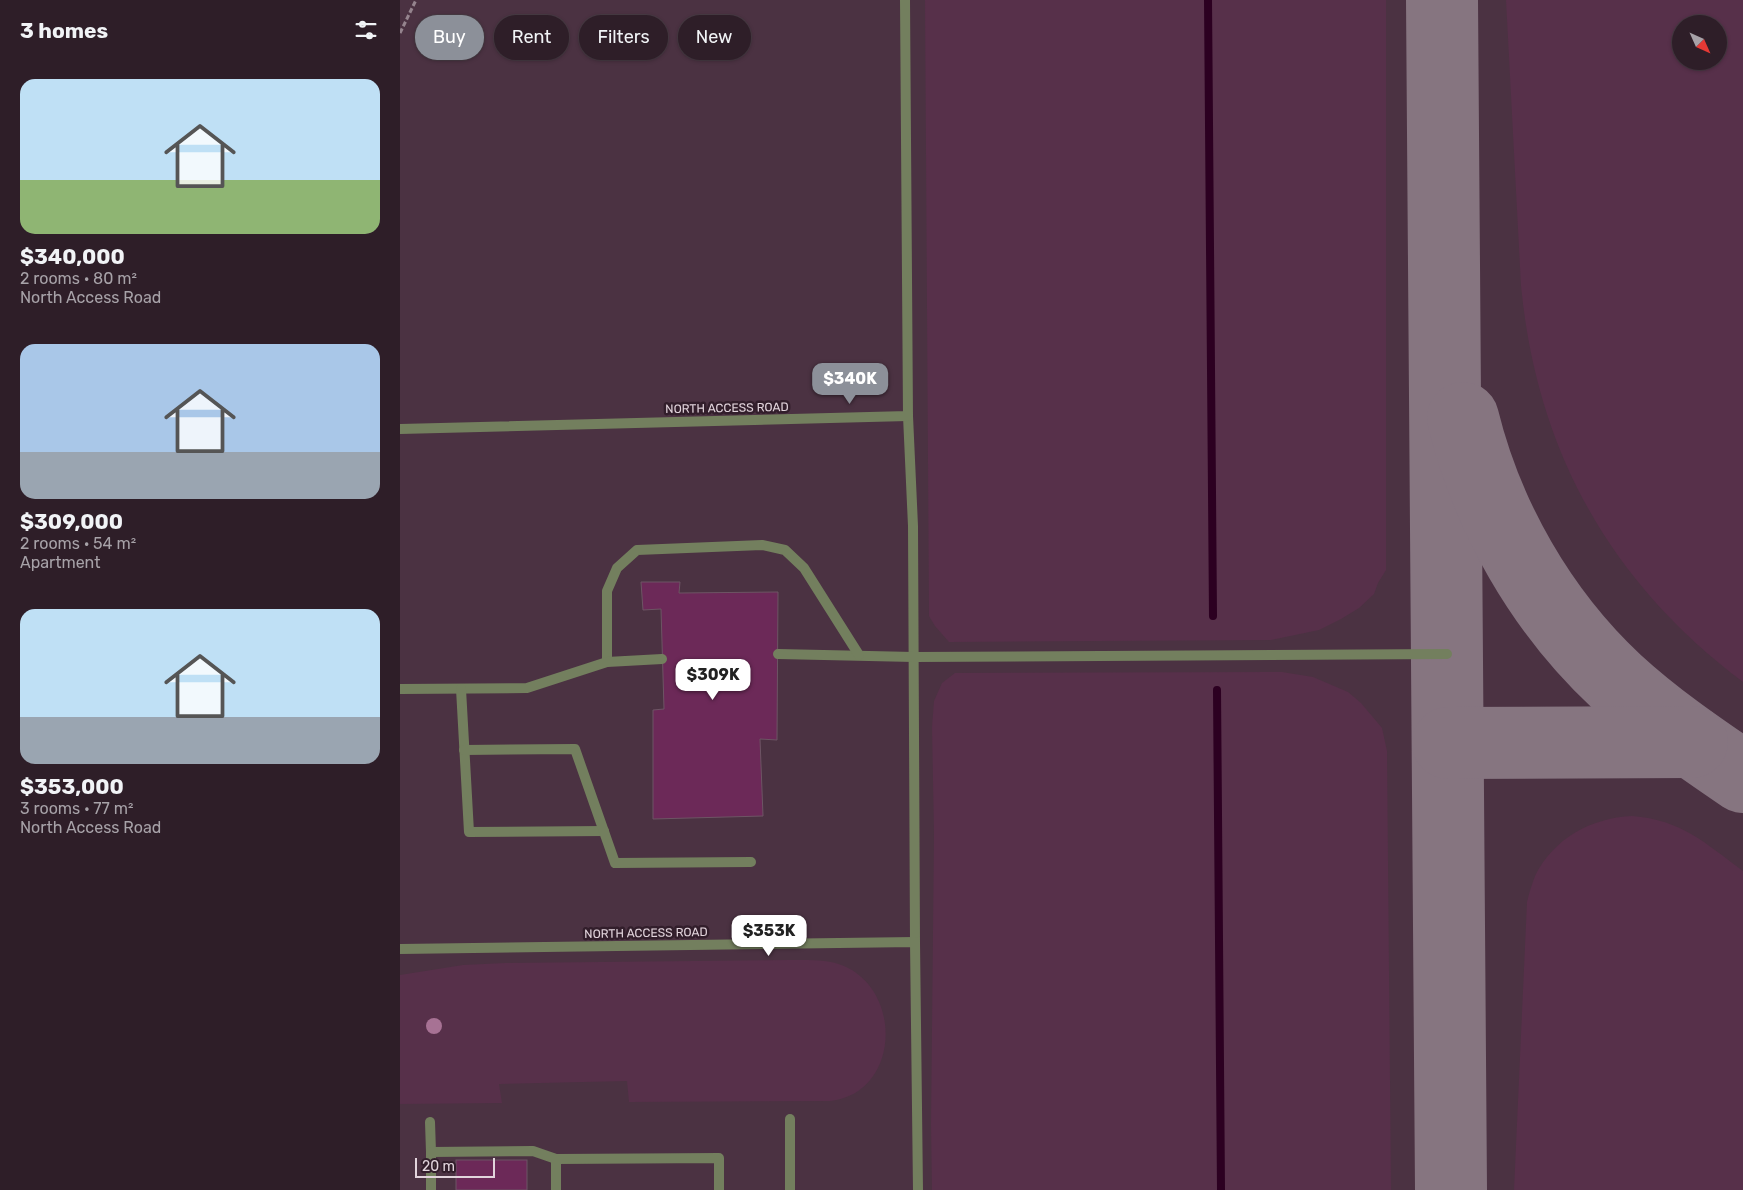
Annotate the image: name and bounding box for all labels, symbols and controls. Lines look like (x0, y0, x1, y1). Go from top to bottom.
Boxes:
chip: Buy (415, 15, 484, 60)
chip: Rent (494, 15, 569, 60)
chip: Filters (579, 15, 668, 60)
chip: New (678, 15, 751, 60)
north arrow (1672, 15, 1728, 70)
map controls (1672, 15, 1727, 70)
icon: filters (352, 16, 380, 44)
text: 3 homes (20, 18, 108, 43)
icon: home (155, 111, 245, 201)
text: $340,000 (20, 244, 125, 269)
text: 2 rooms · 80 m² (20, 269, 137, 288)
text: North Access Road (20, 288, 161, 307)
pin: $340K (815, 362, 885, 405)
text: $340K (823, 369, 877, 388)
icon: home (155, 376, 245, 466)
street label: NORTH ACCESS ROAD (665, 400, 789, 416)
text: $309,000 (20, 509, 123, 534)
text: 2 rooms · 54 m² (20, 534, 136, 553)
text: Apartment (20, 553, 100, 572)
icon: home (155, 641, 245, 731)
pin: $309K (678, 658, 748, 701)
text: $309K (687, 665, 739, 684)
text: $353,000 (20, 774, 124, 799)
text: 3 rooms · 77 m² (20, 799, 133, 818)
text: North Access Road (20, 818, 161, 837)
pin: $353K (734, 914, 804, 957)
text: $353K (743, 921, 795, 940)
street label: NORTH ACCESS ROAD (584, 925, 708, 941)
scale bar (415, 1155, 495, 1178)
text: 20 m (422, 1158, 455, 1175)

